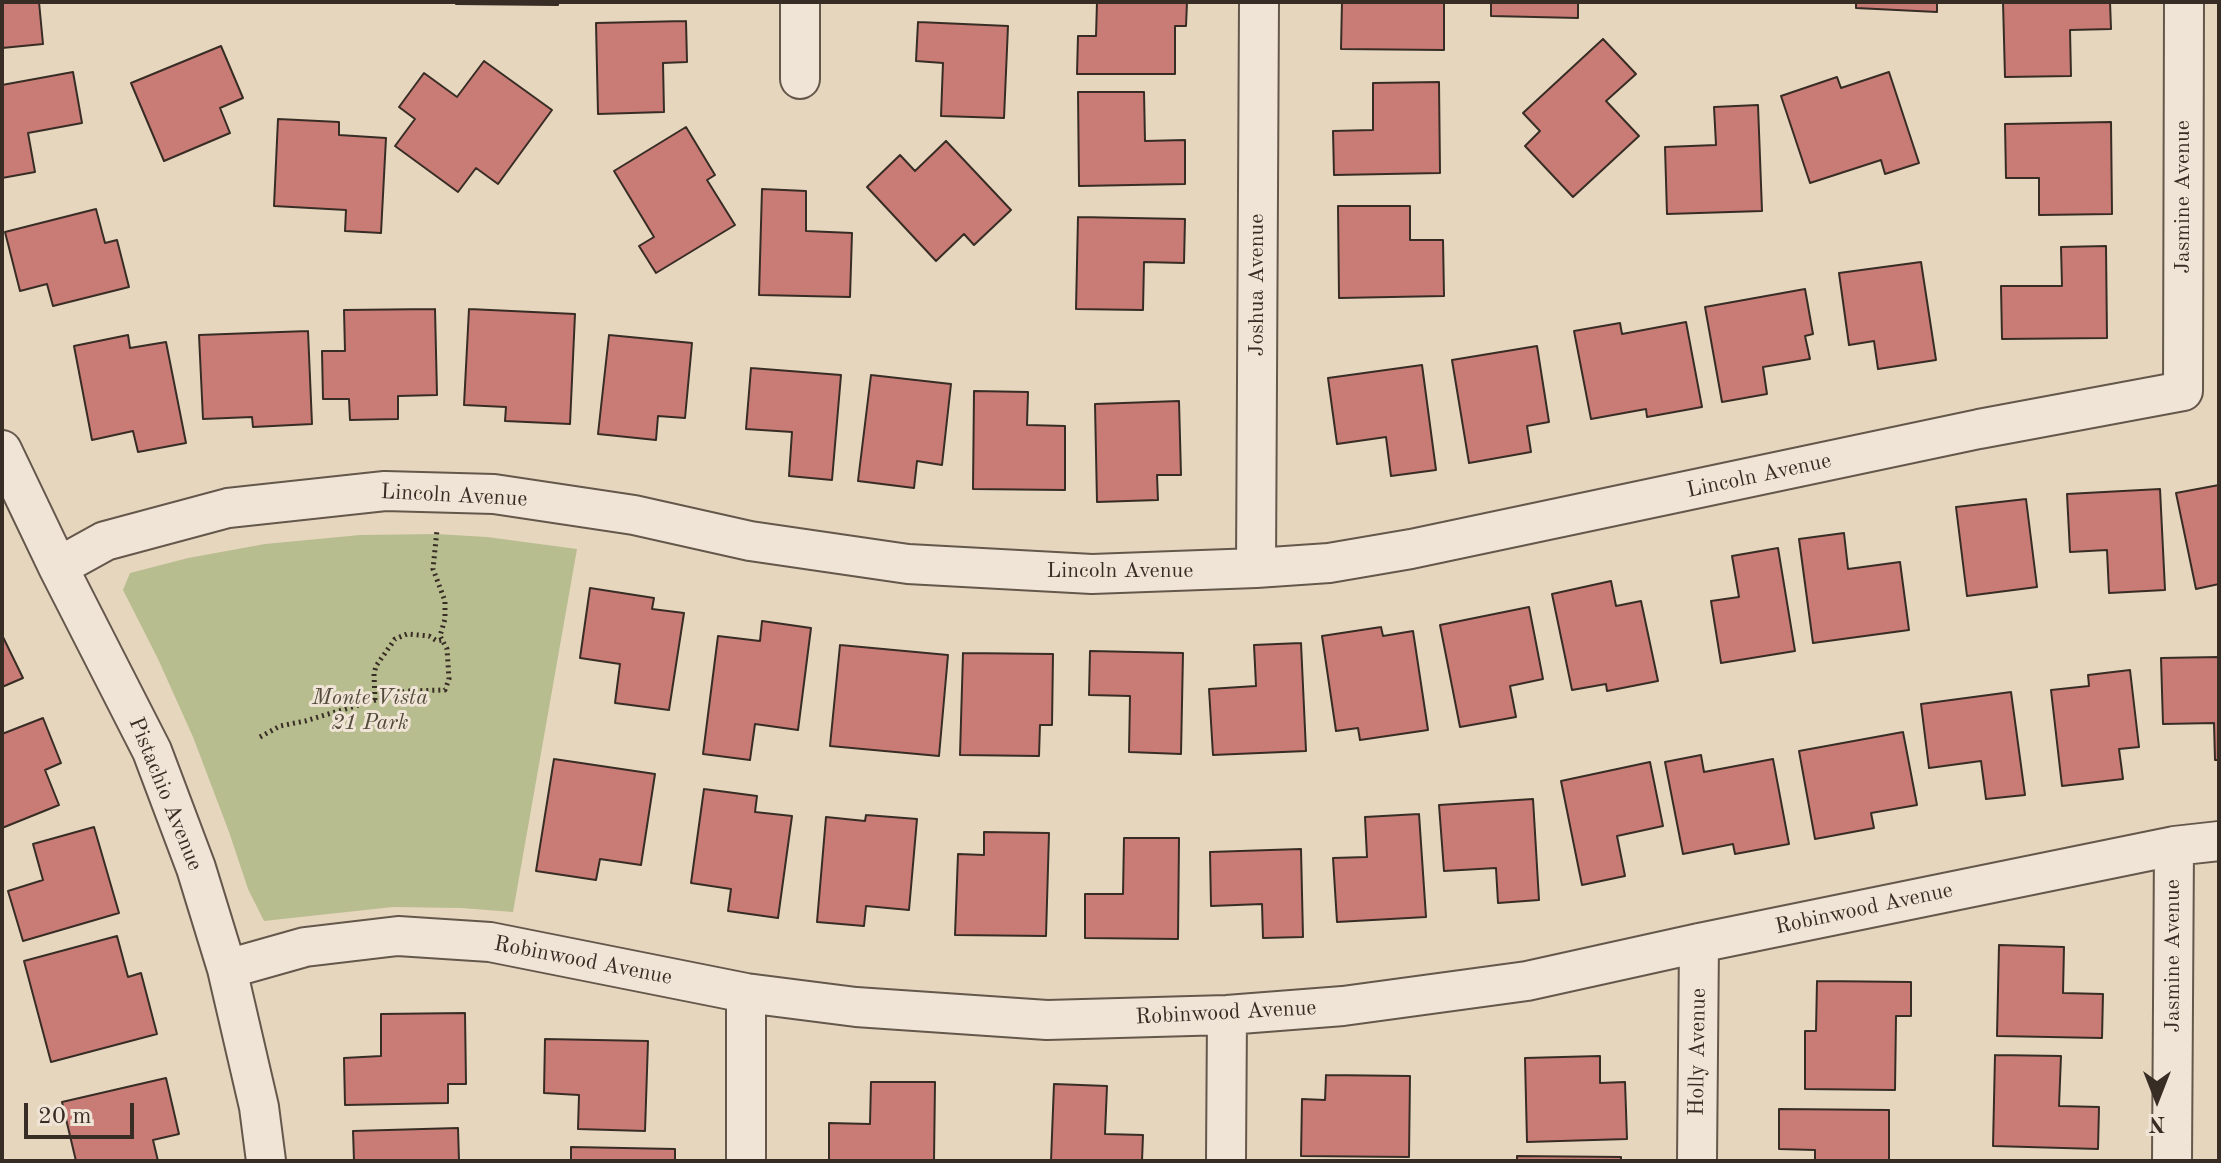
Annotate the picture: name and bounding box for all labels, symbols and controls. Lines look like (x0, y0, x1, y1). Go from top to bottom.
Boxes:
street label: Jasmine Avenue (2170, 120, 2196, 274)
street label: Joshua Avenue (1244, 214, 1270, 356)
street label: Lincoln Avenue (1684, 448, 1834, 504)
street label: Lincoln Avenue (380, 479, 528, 513)
street label: Lincoln Avenue (1047, 558, 1193, 584)
park label: Monte Vista 21 Park (312, 685, 428, 736)
street label: Pistachio Avenue (122, 713, 208, 875)
street label: Robinwood Avenue (1773, 877, 1955, 941)
street label: Jasmine Avenue (2160, 879, 2186, 1033)
street label: Robinwood Avenue (492, 931, 674, 991)
street label: Holly Avenue (1684, 988, 1712, 1116)
street label: Robinwood Avenue (1135, 995, 1317, 1031)
north arrow (2117, 1059, 2197, 1139)
scale bar (28, 1087, 138, 1137)
text: 20 m (38, 1105, 92, 1129)
text: N (2149, 1112, 2165, 1134)

